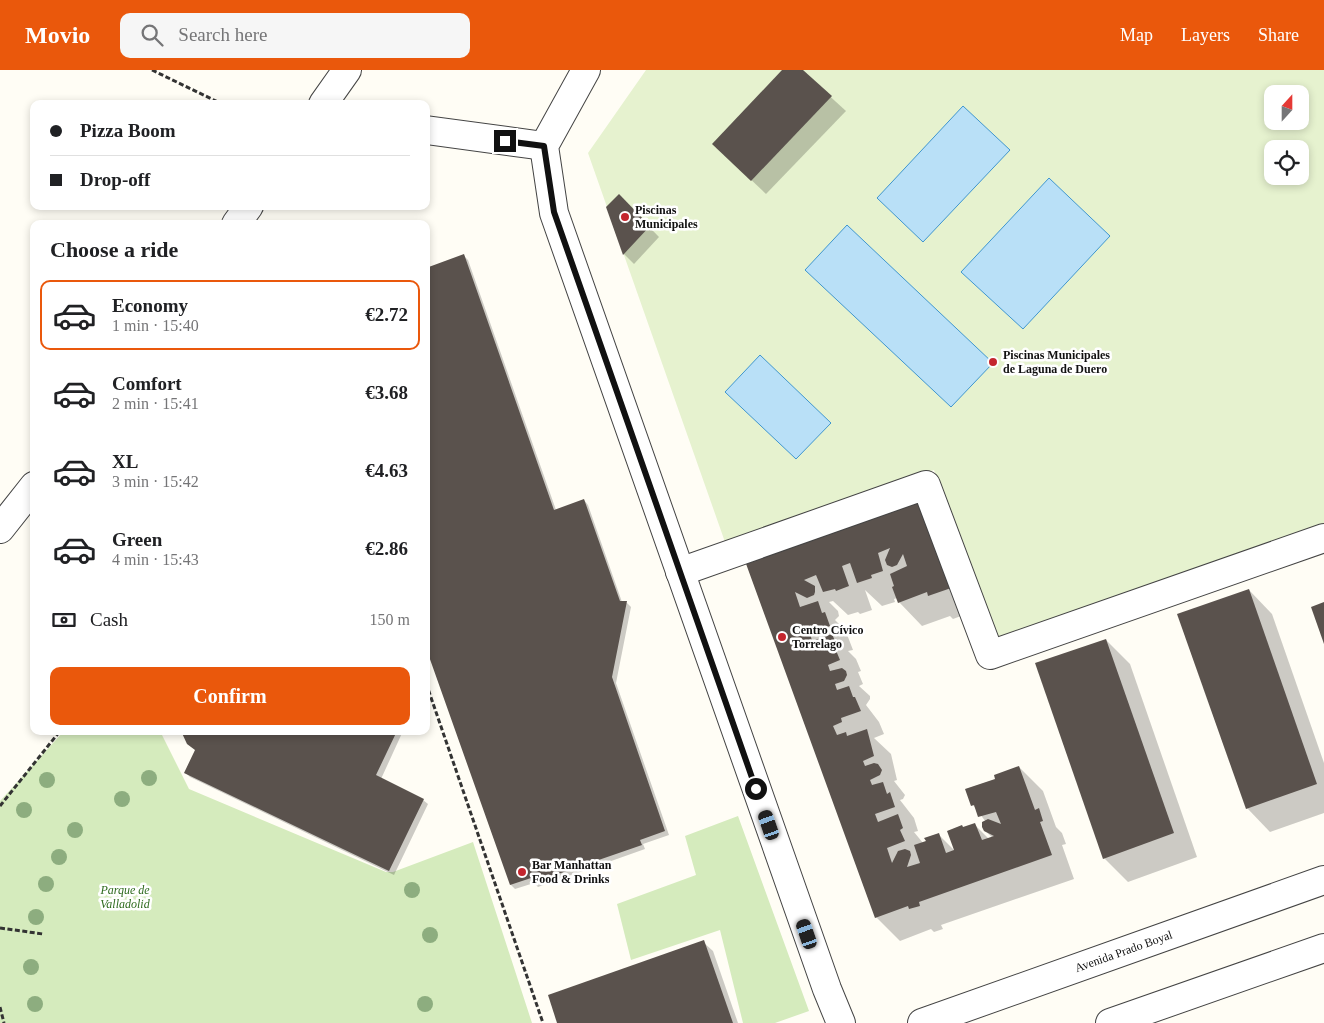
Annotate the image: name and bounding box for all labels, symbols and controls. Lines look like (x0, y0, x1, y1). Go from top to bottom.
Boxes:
search box (120, 13, 470, 58)
icon: search (138, 21, 166, 49)
text: Movio (25, 22, 90, 48)
text: Search here (178, 24, 267, 45)
text: Map (1120, 25, 1153, 45)
text: Layers (1181, 25, 1230, 45)
text: Share (1258, 25, 1299, 45)
north arrow (1264, 85, 1309, 130)
map controls (1264, 85, 1309, 185)
text: Pizza Boom (80, 120, 176, 141)
route end (494, 130, 516, 152)
button: locate (1264, 140, 1309, 185)
text: Drop-off (80, 169, 150, 190)
place label: Piscinas Municipales (635, 203, 698, 231)
marker: Piscinas Municipales (619, 211, 631, 223)
text: Choose a ride (50, 237, 178, 262)
icon: car (52, 293, 97, 338)
text: Economy (112, 295, 188, 316)
text: €2.72 (365, 304, 408, 325)
text: 1 min · 15:40 (112, 317, 199, 334)
place label: Piscinas Municipales de Laguna de Duero (1003, 348, 1110, 376)
marker: Piscinas Municipales de Laguna de Duero (987, 356, 999, 368)
icon: car (52, 371, 97, 416)
text: Comfort (112, 373, 182, 394)
text: €3.68 (365, 382, 408, 403)
text: 2 min · 15:41 (112, 395, 199, 412)
icon: car (52, 449, 97, 494)
text: XL (112, 451, 138, 472)
text: €4.63 (365, 460, 408, 481)
text: 3 min · 15:42 (112, 473, 199, 490)
icon: car (52, 527, 97, 572)
text: Green (112, 529, 162, 550)
text: €2.86 (365, 538, 408, 559)
text: 4 min · 15:43 (112, 551, 199, 568)
icon: cash (50, 606, 78, 634)
text: Cash (90, 609, 128, 630)
text: 150 m (370, 611, 410, 628)
place label: Centro Cívico Torrelago (792, 623, 863, 651)
marker: Centro Cívico Torrelago (776, 631, 788, 643)
button: Confirm (50, 667, 410, 725)
route start (745, 778, 767, 800)
car (757, 808, 780, 842)
place label: Bar Manhattan Food & Drinks (532, 858, 612, 886)
marker: Bar Manhattan Food & Drinks (516, 866, 528, 878)
park label: Parque de Valladolid (99, 883, 151, 911)
car (795, 917, 818, 951)
street label: Avenida Prado Boyal (1073, 927, 1175, 975)

